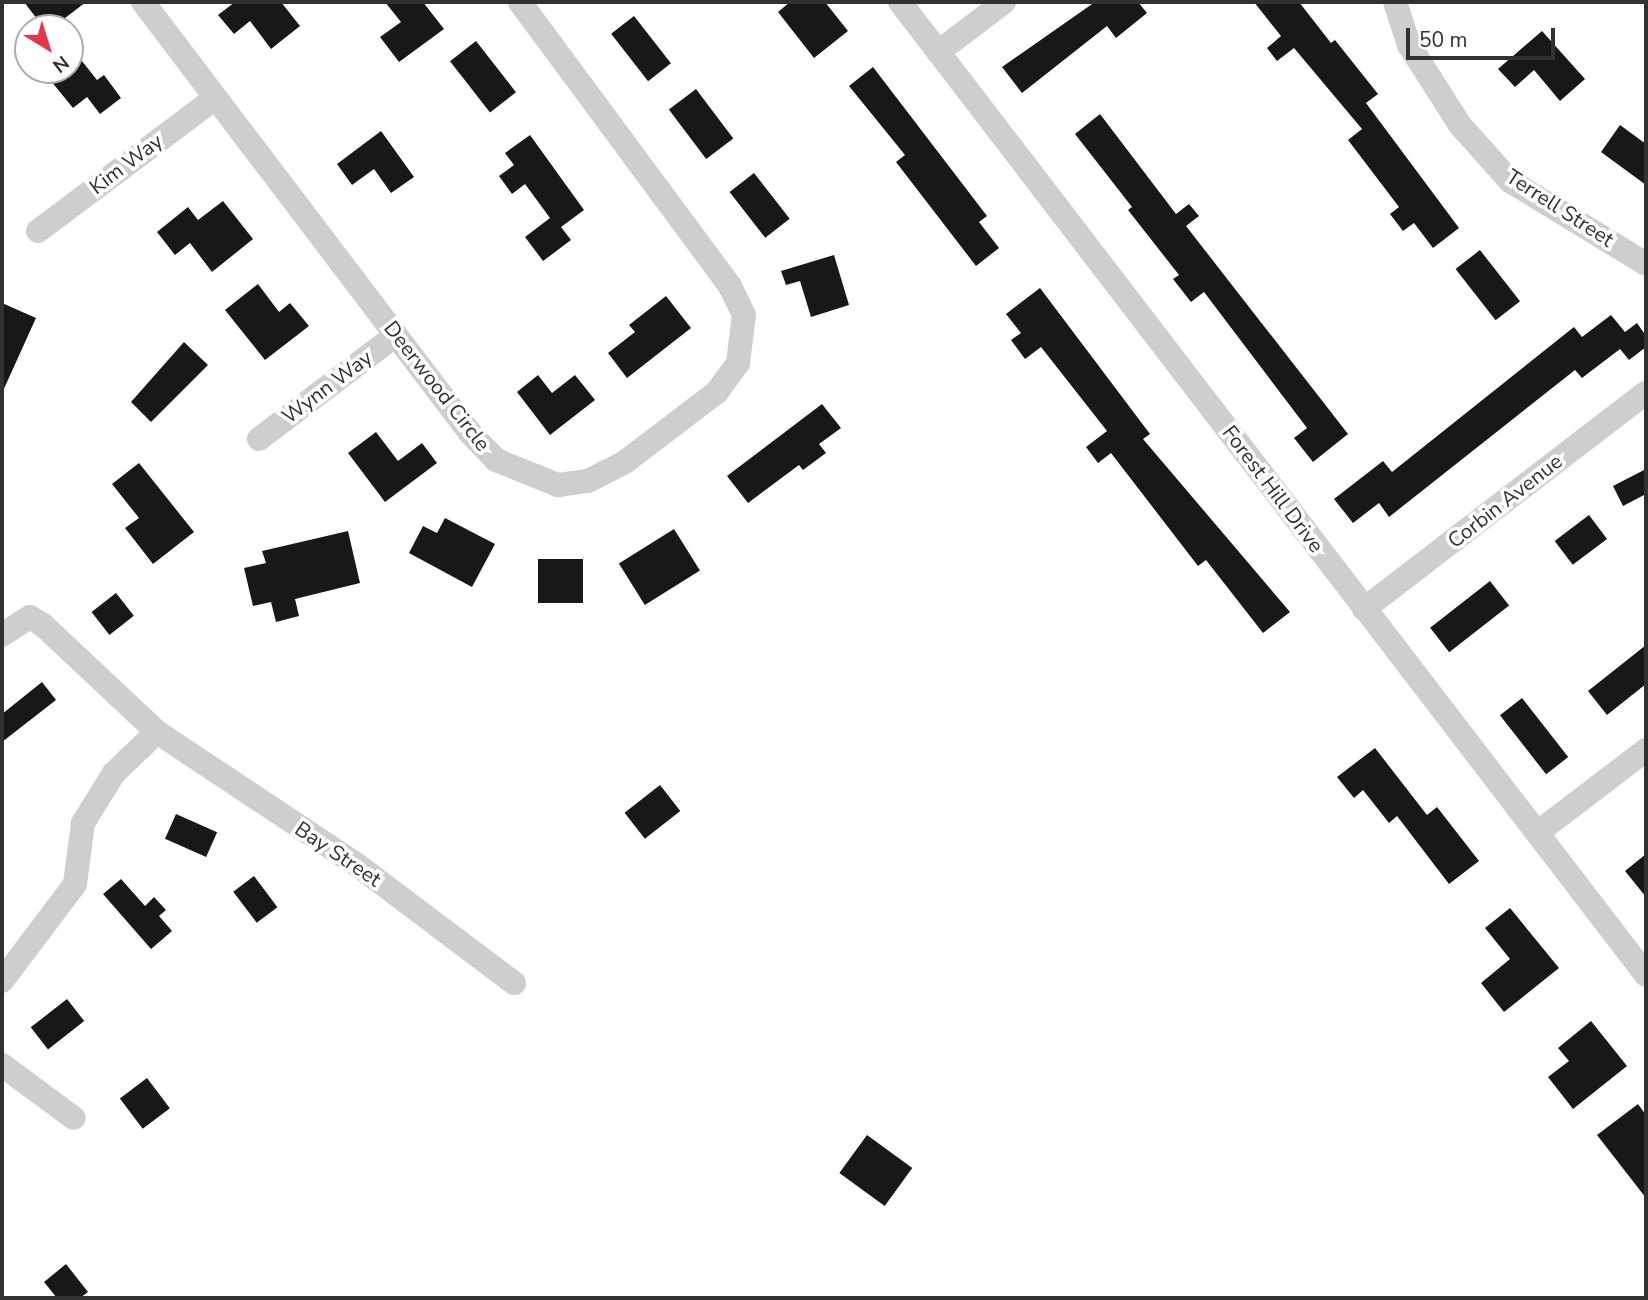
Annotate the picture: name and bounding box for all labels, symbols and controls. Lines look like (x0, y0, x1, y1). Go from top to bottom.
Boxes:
north arrow (14, 14, 84, 84)
scale bar (1410, 14, 1559, 58)
text: 50 m (1419, 26, 1468, 54)
text: N (47, 49, 74, 79)
street label: Kim Way (84, 128, 168, 200)
street label: Terrell Street (1501, 164, 1619, 252)
street label: Deerwood Circle (378, 316, 496, 456)
street label: Wynn Way (277, 345, 377, 429)
street label: Forest Hill Drive (1217, 420, 1329, 558)
street label: Corbin Avenue (1443, 448, 1567, 554)
street label: Bay Street (290, 816, 386, 892)

